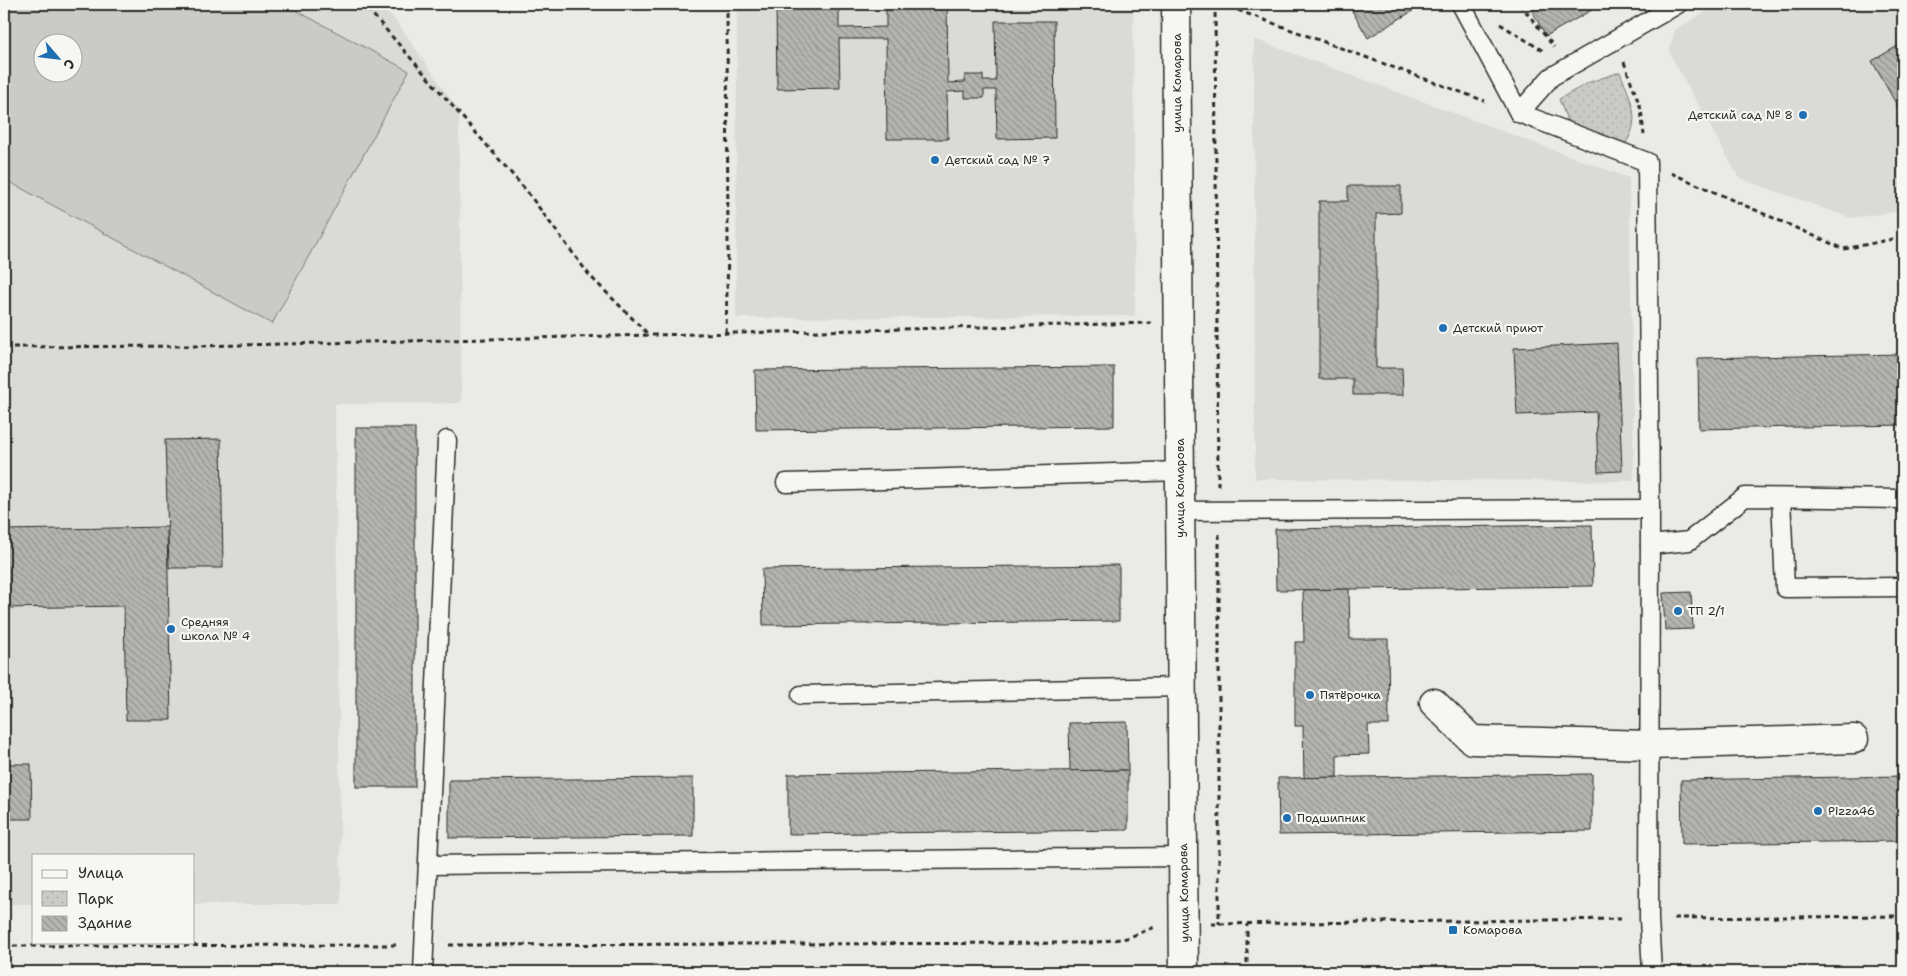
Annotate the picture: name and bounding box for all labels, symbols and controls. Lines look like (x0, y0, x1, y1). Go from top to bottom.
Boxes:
north arrow (32, 32, 82, 82)
street label: улица Комарова (1169, 33, 1185, 133)
text: С (60, 56, 79, 72)
place label: Детский сад № 8 (1688, 107, 1793, 123)
marker: Детский сад № 8 (1797, 109, 1809, 121)
place label: Детский сад № 7 (945, 152, 1050, 168)
marker: Детский сад № 7 (929, 154, 941, 166)
place label: Детский приют (1453, 320, 1544, 336)
marker: Детский приют (1437, 322, 1449, 334)
street label: улица Комарова (1172, 438, 1188, 538)
place label: ТП 2/1 (1688, 603, 1725, 619)
marker: ТП 2/1 (1672, 605, 1684, 617)
place label: Средняя школа № 4 (181, 614, 250, 644)
marker: Средняя школа № 4 (165, 623, 177, 635)
place label: Пятёрочка (1320, 687, 1381, 703)
marker: Пятёрочка (1304, 689, 1316, 701)
place label: Pizza46 (1828, 803, 1875, 819)
marker: Pizza46 (1812, 805, 1824, 817)
place label: Подшипник (1297, 810, 1366, 826)
marker: Подшипник (1281, 812, 1293, 824)
street label: улица Комарова (1175, 843, 1193, 943)
legend (32, 854, 195, 944)
text: Улица (78, 863, 124, 883)
text: Парк (78, 889, 114, 909)
text: Здание (78, 913, 132, 933)
place label: Комарова (1463, 922, 1523, 938)
marker: Комарова (1447, 924, 1459, 936)

